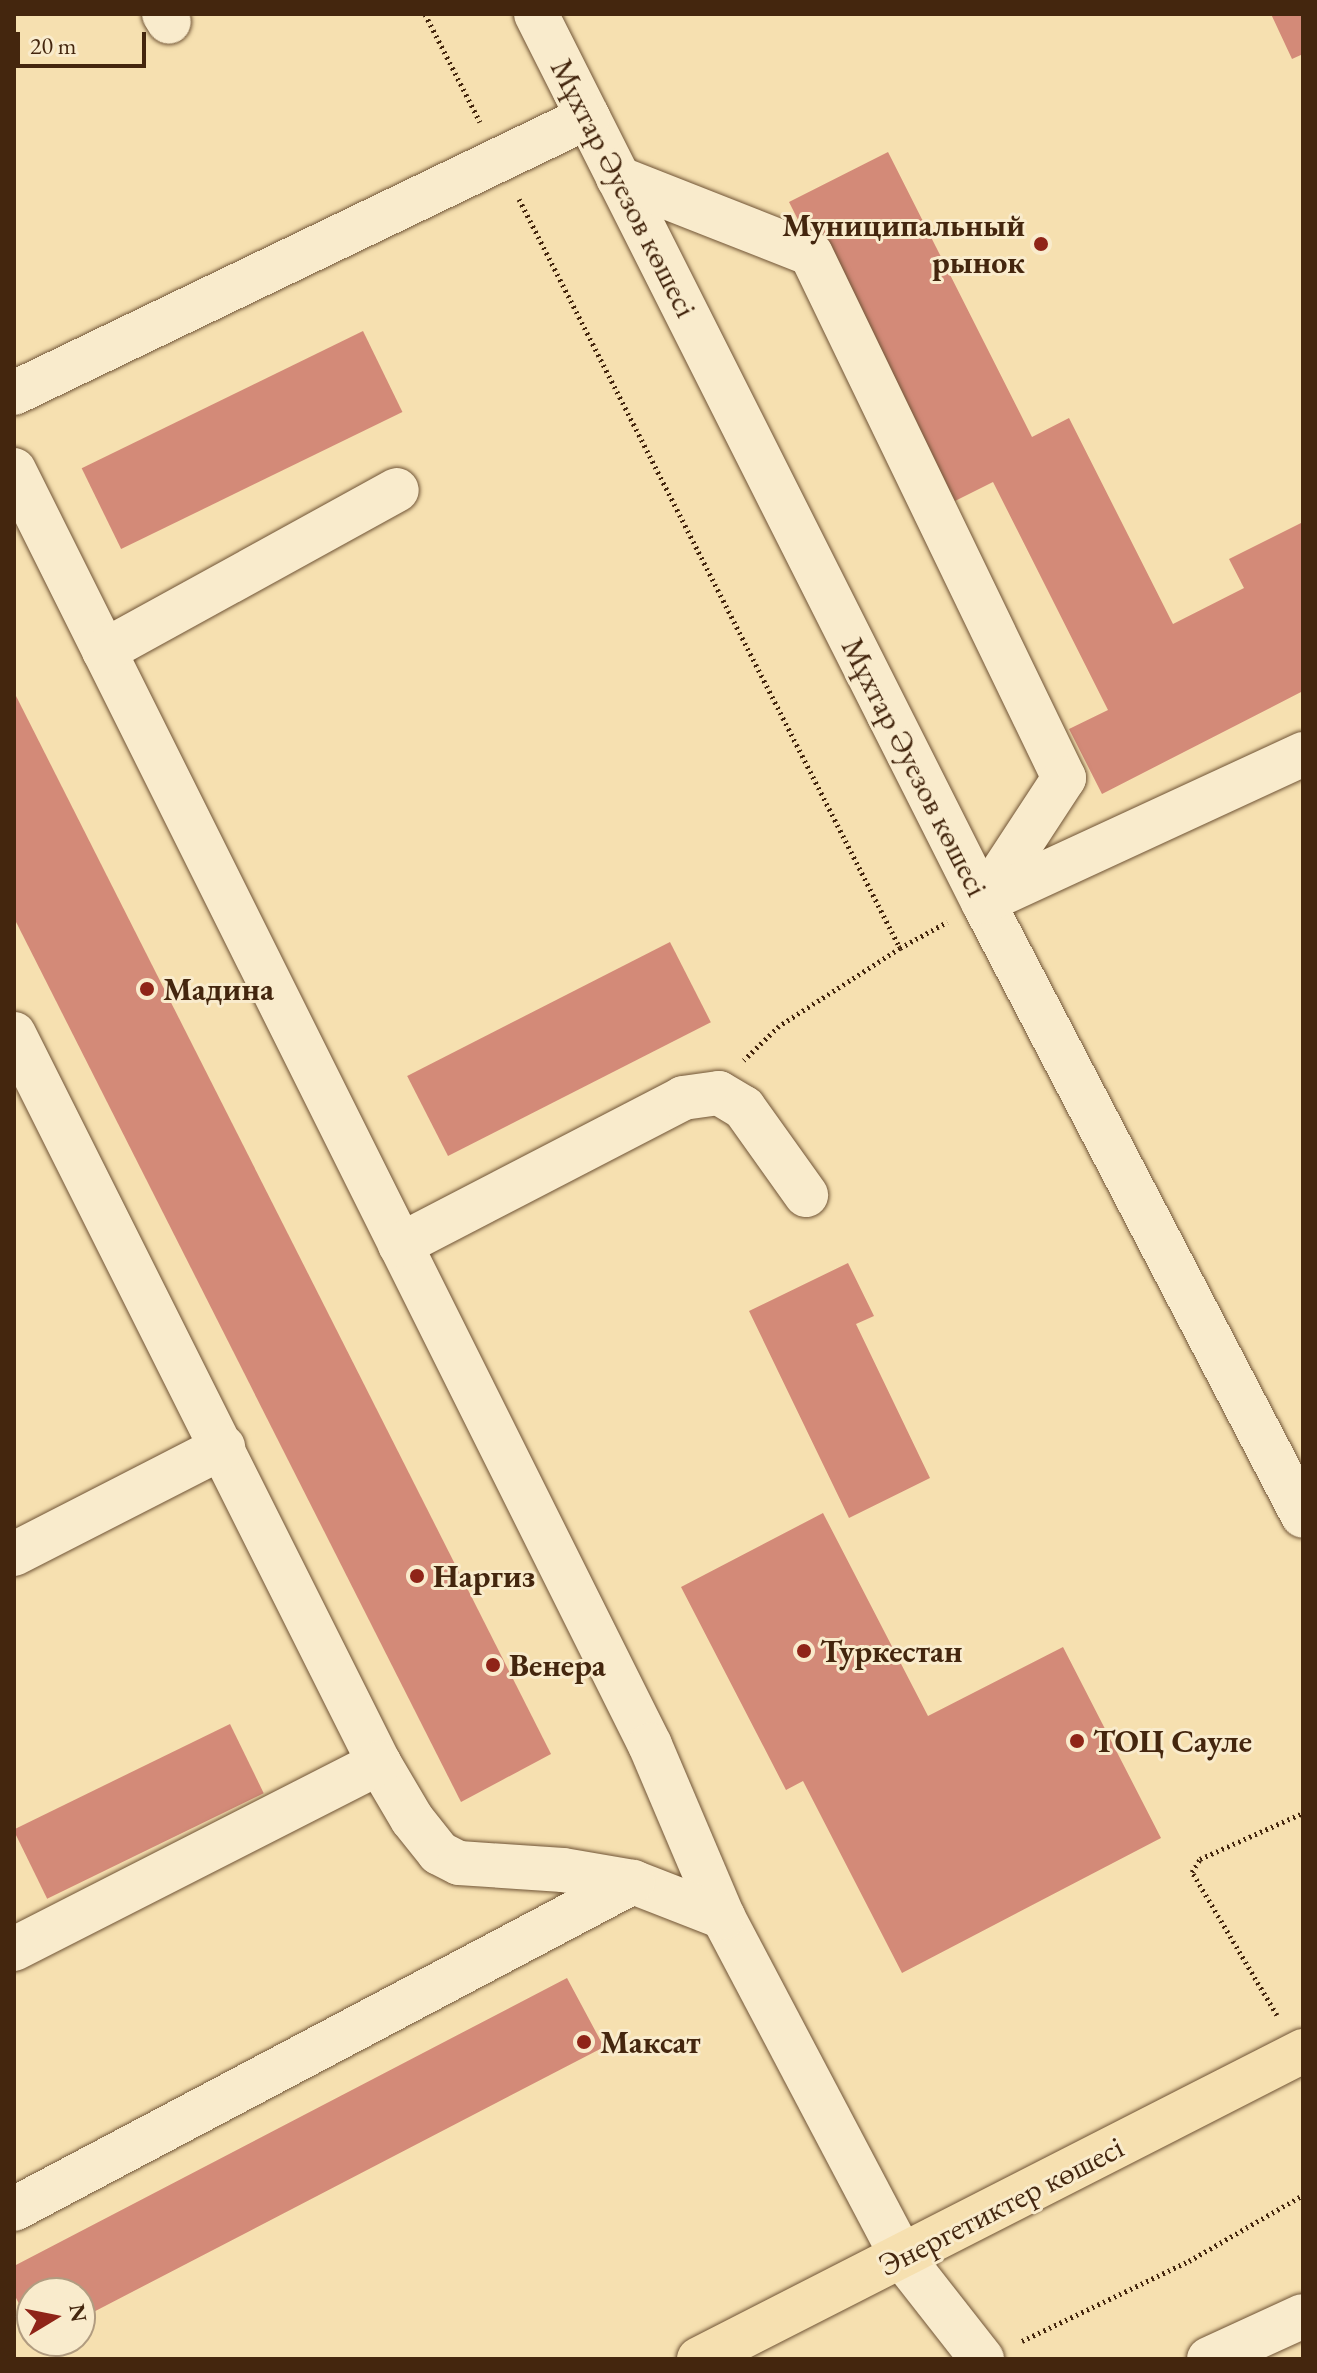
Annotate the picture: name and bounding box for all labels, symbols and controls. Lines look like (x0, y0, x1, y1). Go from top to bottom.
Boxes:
scale bar (20, 16, 150, 66)
text: 20 m (30, 30, 77, 61)
street label: Мұхтар Әуезов көшесі (542, 52, 706, 324)
place label: Муниципальный рынок (782, 207, 1025, 282)
marker: Муниципальный рынок (1032, 235, 1050, 253)
street label: Мұхтар Әуезов көшесі (833, 631, 997, 903)
place label: Мадина (163, 970, 274, 1008)
marker: Мадина (138, 980, 156, 998)
place label: Наргиз (433, 1557, 535, 1595)
marker: Наргиз (408, 1567, 426, 1585)
place label: Туркестан (820, 1632, 963, 1670)
marker: Туркестан (795, 1642, 813, 1660)
place label: Венера (509, 1646, 606, 1684)
marker: Венера (484, 1656, 502, 1674)
place label: ТОЦ Сауле (1093, 1722, 1252, 1760)
marker: ТОЦ Сауле (1068, 1732, 1086, 1750)
place label: Максат (600, 2023, 701, 2061)
marker: Максат (575, 2033, 593, 2051)
street label: Энергетиктер көшесі (872, 2128, 1130, 2284)
north arrow (16, 2277, 96, 2357)
text: N (62, 2302, 94, 2324)

